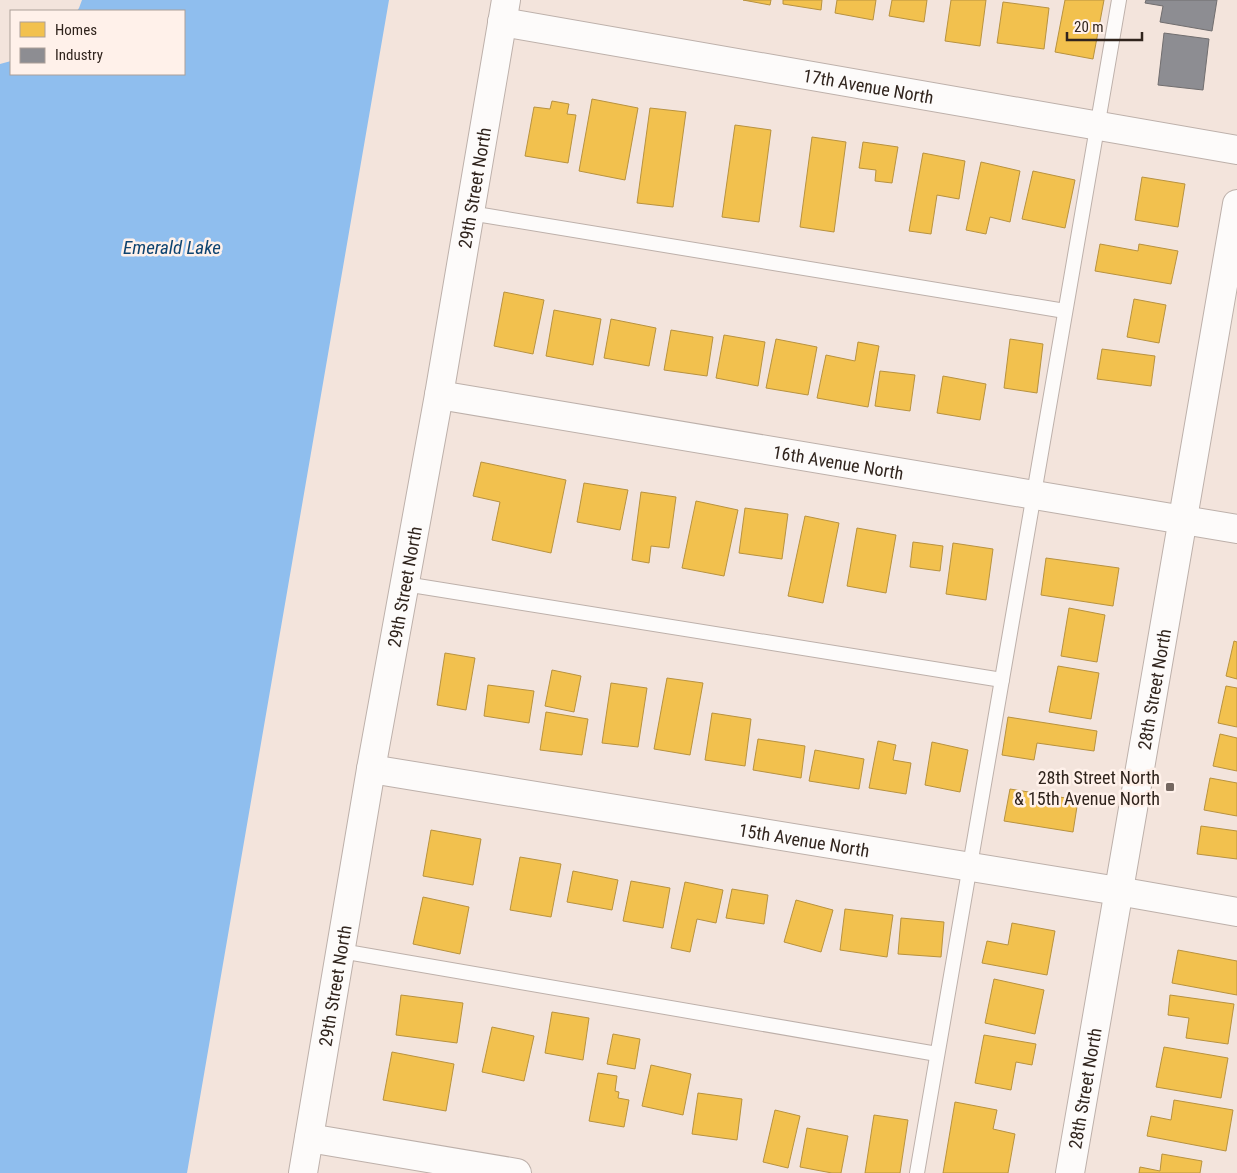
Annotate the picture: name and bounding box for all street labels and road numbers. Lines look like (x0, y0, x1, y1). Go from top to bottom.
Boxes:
street label: 17th Avenue North (802, 64, 935, 108)
street label: 29th Street North (454, 126, 495, 250)
street label: 16th Avenue North (772, 441, 905, 483)
street label: 29th Street North (383, 525, 425, 649)
street label: 28th Street North (1133, 627, 1175, 751)
street label: 15th Avenue North (737, 819, 871, 861)
street label: 29th Street North (314, 924, 355, 1048)
street label: 28th Street North (1064, 1026, 1105, 1150)

